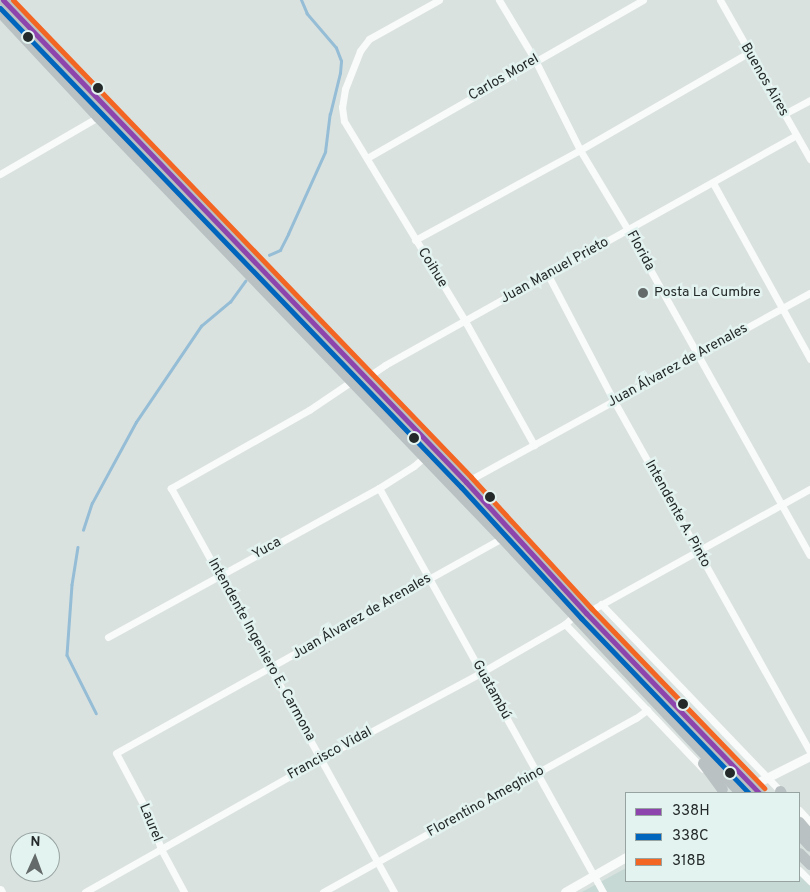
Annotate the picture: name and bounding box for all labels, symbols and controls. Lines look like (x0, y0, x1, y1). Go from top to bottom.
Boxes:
unlabelled marker (23, 32, 33, 42)
street label: Buenos Aires (736, 40, 792, 120)
street label: Carlos Morel (466, 51, 542, 105)
unlabelled marker (93, 83, 103, 93)
street label: Florida (622, 228, 658, 274)
street label: Juan Manuel Prieto (498, 234, 612, 308)
street label: Coihue (413, 245, 451, 291)
place label: Posta La Cumbre (654, 285, 761, 301)
marker: Posta La Cumbre (636, 286, 650, 300)
street label: Juan Álvarez de Arenales (605, 320, 751, 412)
unlabelled marker (409, 433, 419, 443)
street label: Intendente A. Pinto (640, 457, 714, 571)
unlabelled marker (485, 492, 495, 502)
street label: Yuca (250, 534, 284, 564)
street label: Intendente Ingeniero E. Carmona (204, 556, 318, 744)
street label: Juan Álvarez de Arenales (289, 570, 435, 664)
street label: Guatambú (468, 657, 514, 723)
unlabelled marker (678, 699, 688, 709)
street label: Francisco Vidal (285, 724, 375, 784)
street label: Florentino Ameghino (424, 763, 548, 841)
unlabelled marker (725, 768, 735, 778)
legend (625, 792, 800, 882)
street label: Laurel (135, 802, 165, 844)
text: 338H (672, 802, 710, 821)
text: 338C (672, 827, 709, 846)
north arrow (10, 832, 60, 882)
text: N (30, 834, 41, 851)
text: 318B (672, 852, 706, 871)

